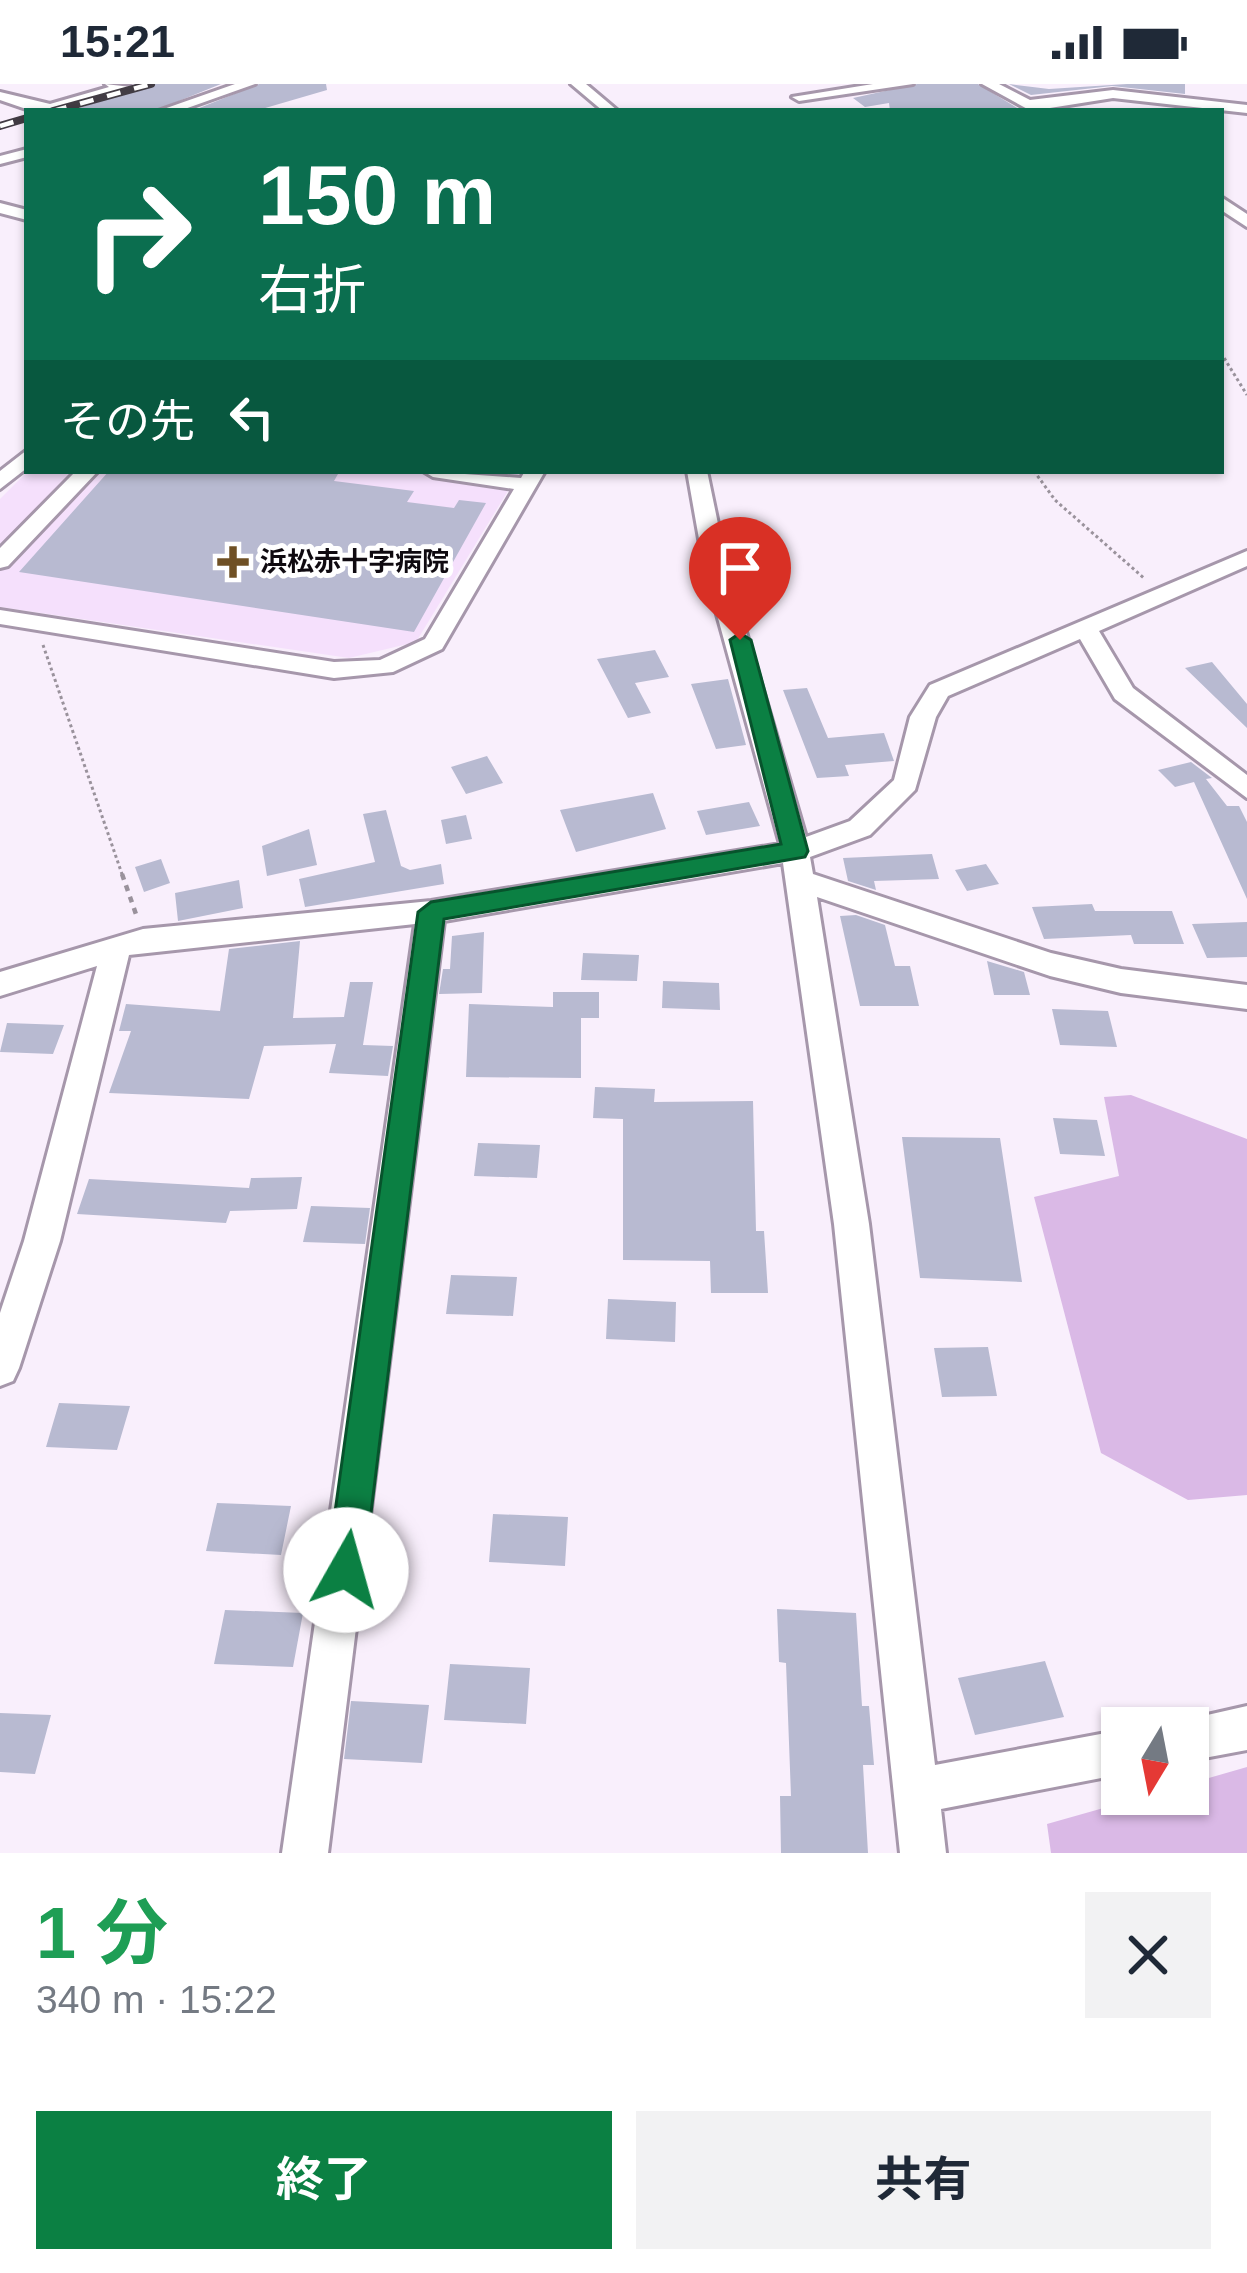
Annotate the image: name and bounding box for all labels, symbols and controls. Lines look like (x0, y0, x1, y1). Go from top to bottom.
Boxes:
text: 15:21 (60, 16, 175, 67)
text: 150 m (258, 148, 496, 242)
icon: right (60, 156, 216, 312)
text: 右折 (258, 260, 366, 320)
icon: left (219, 384, 285, 450)
text: その先 (60, 396, 195, 447)
pin (689, 517, 791, 640)
icon: arrive (707, 535, 773, 601)
marker: 浜松赤十字病院 (217, 546, 249, 578)
place label: 浜松赤十字病院 (260, 547, 449, 577)
position arrow (283, 1507, 409, 1633)
north arrow (1101, 1707, 1209, 1815)
map controls (1101, 1707, 1209, 1815)
button: close (1085, 1892, 1211, 2018)
text: 1 分 (36, 1893, 168, 1973)
text: 340 m · 15:22 (36, 1978, 277, 2021)
button: 終了 (36, 2111, 612, 2249)
button: 共有 (636, 2111, 1211, 2249)

